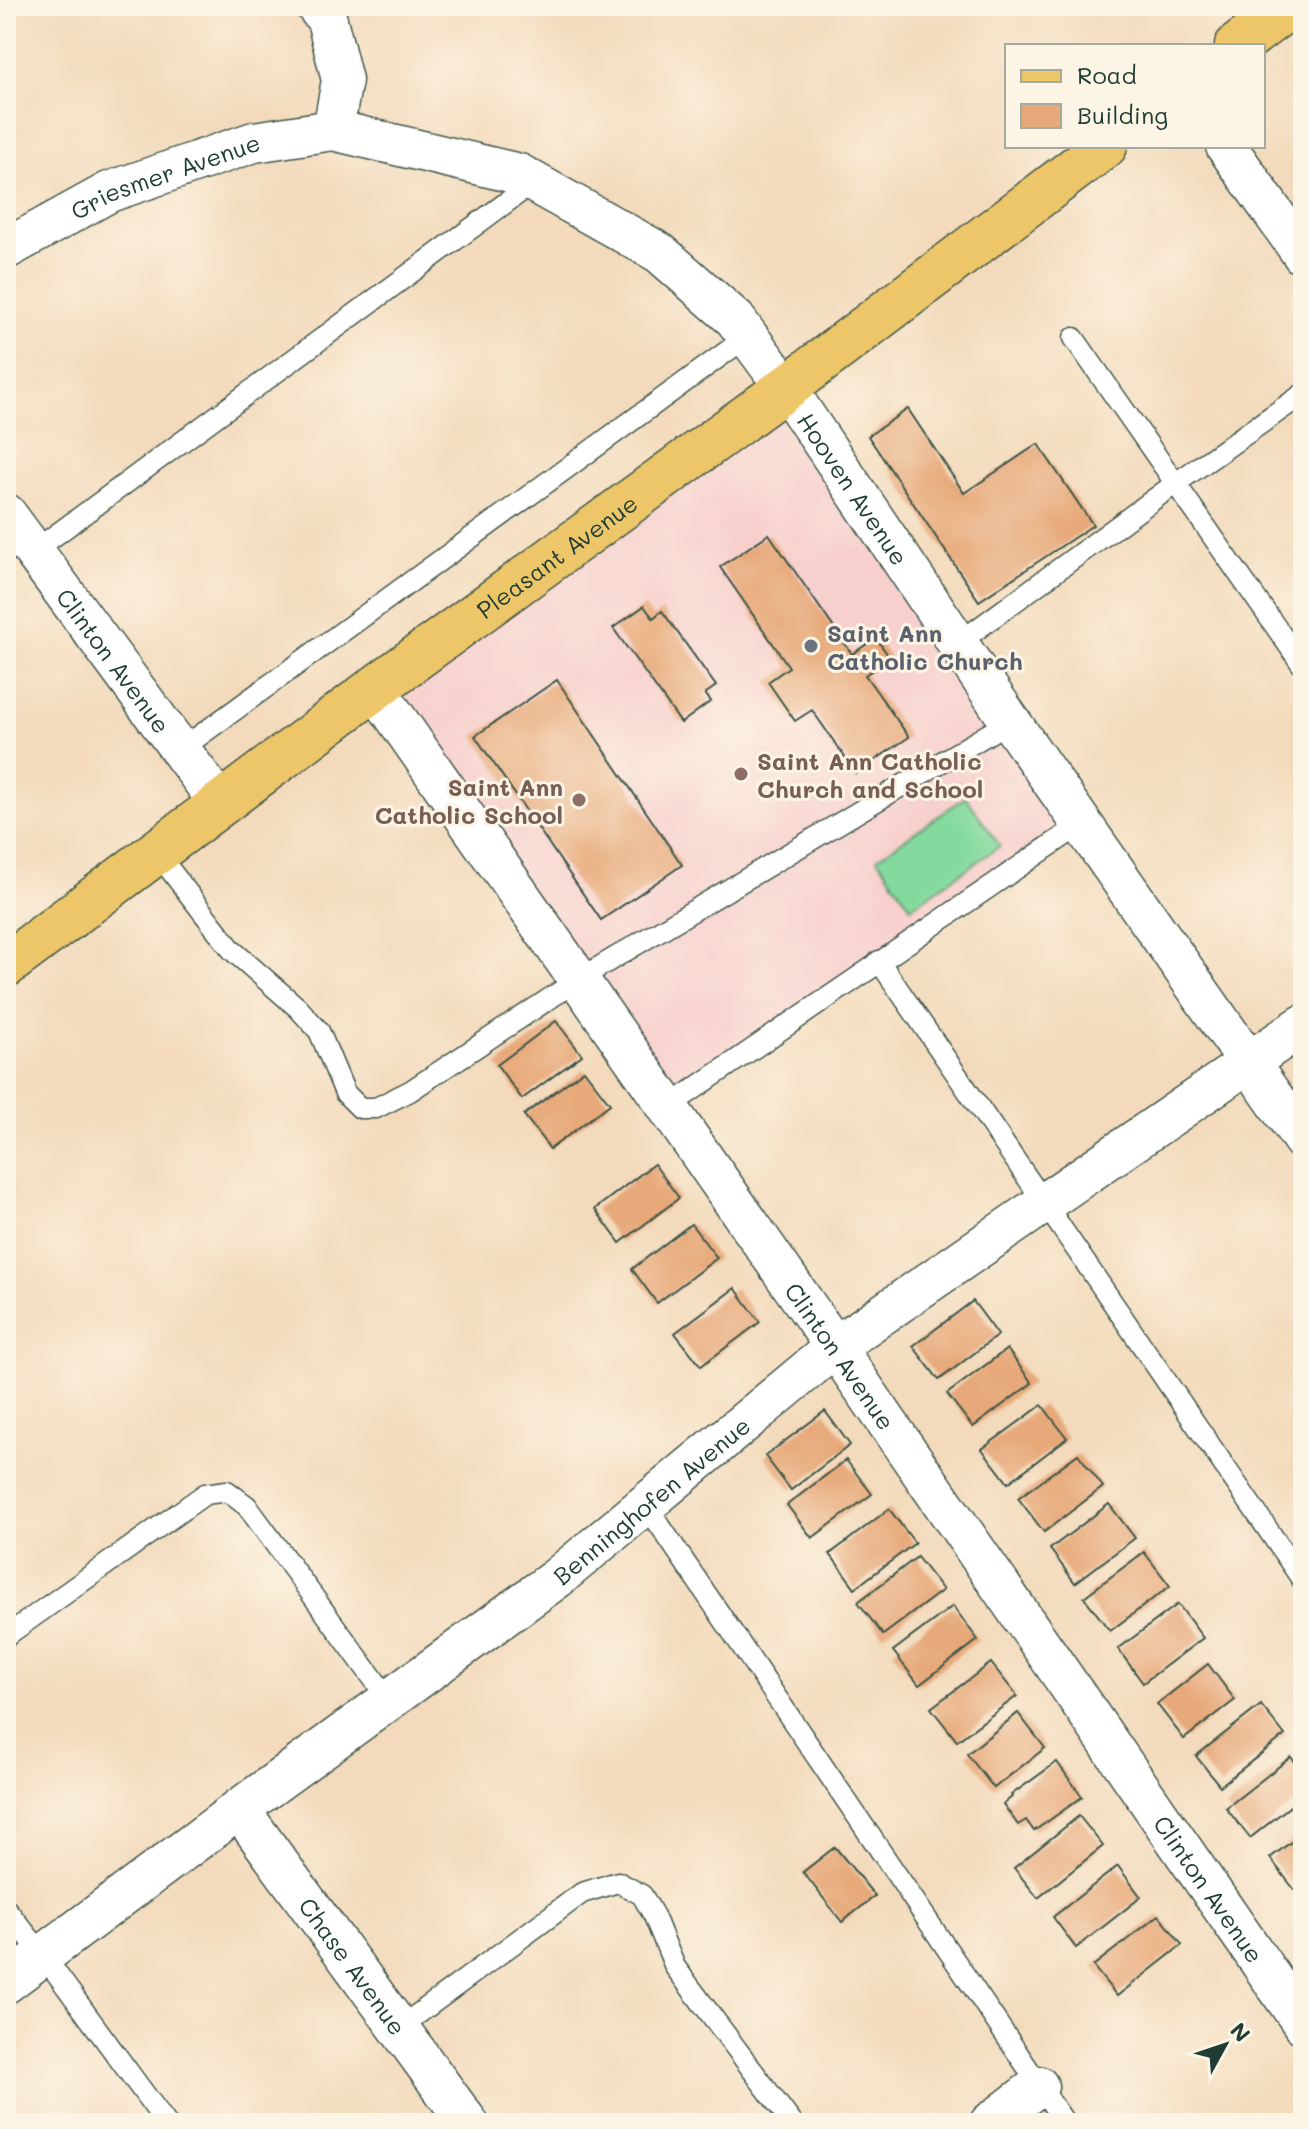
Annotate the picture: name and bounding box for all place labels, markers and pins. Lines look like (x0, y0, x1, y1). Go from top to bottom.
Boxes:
place label: Saint Ann Catholic Church (827, 617, 1023, 676)
marker: Saint Ann Catholic Church (802, 637, 820, 655)
place label: Saint Ann Catholic Church and School (757, 745, 983, 804)
marker: Saint Ann Catholic Church and School (732, 765, 750, 783)
place label: Saint Ann Catholic School (375, 771, 563, 830)
marker: Saint Ann Catholic School (570, 791, 588, 809)

